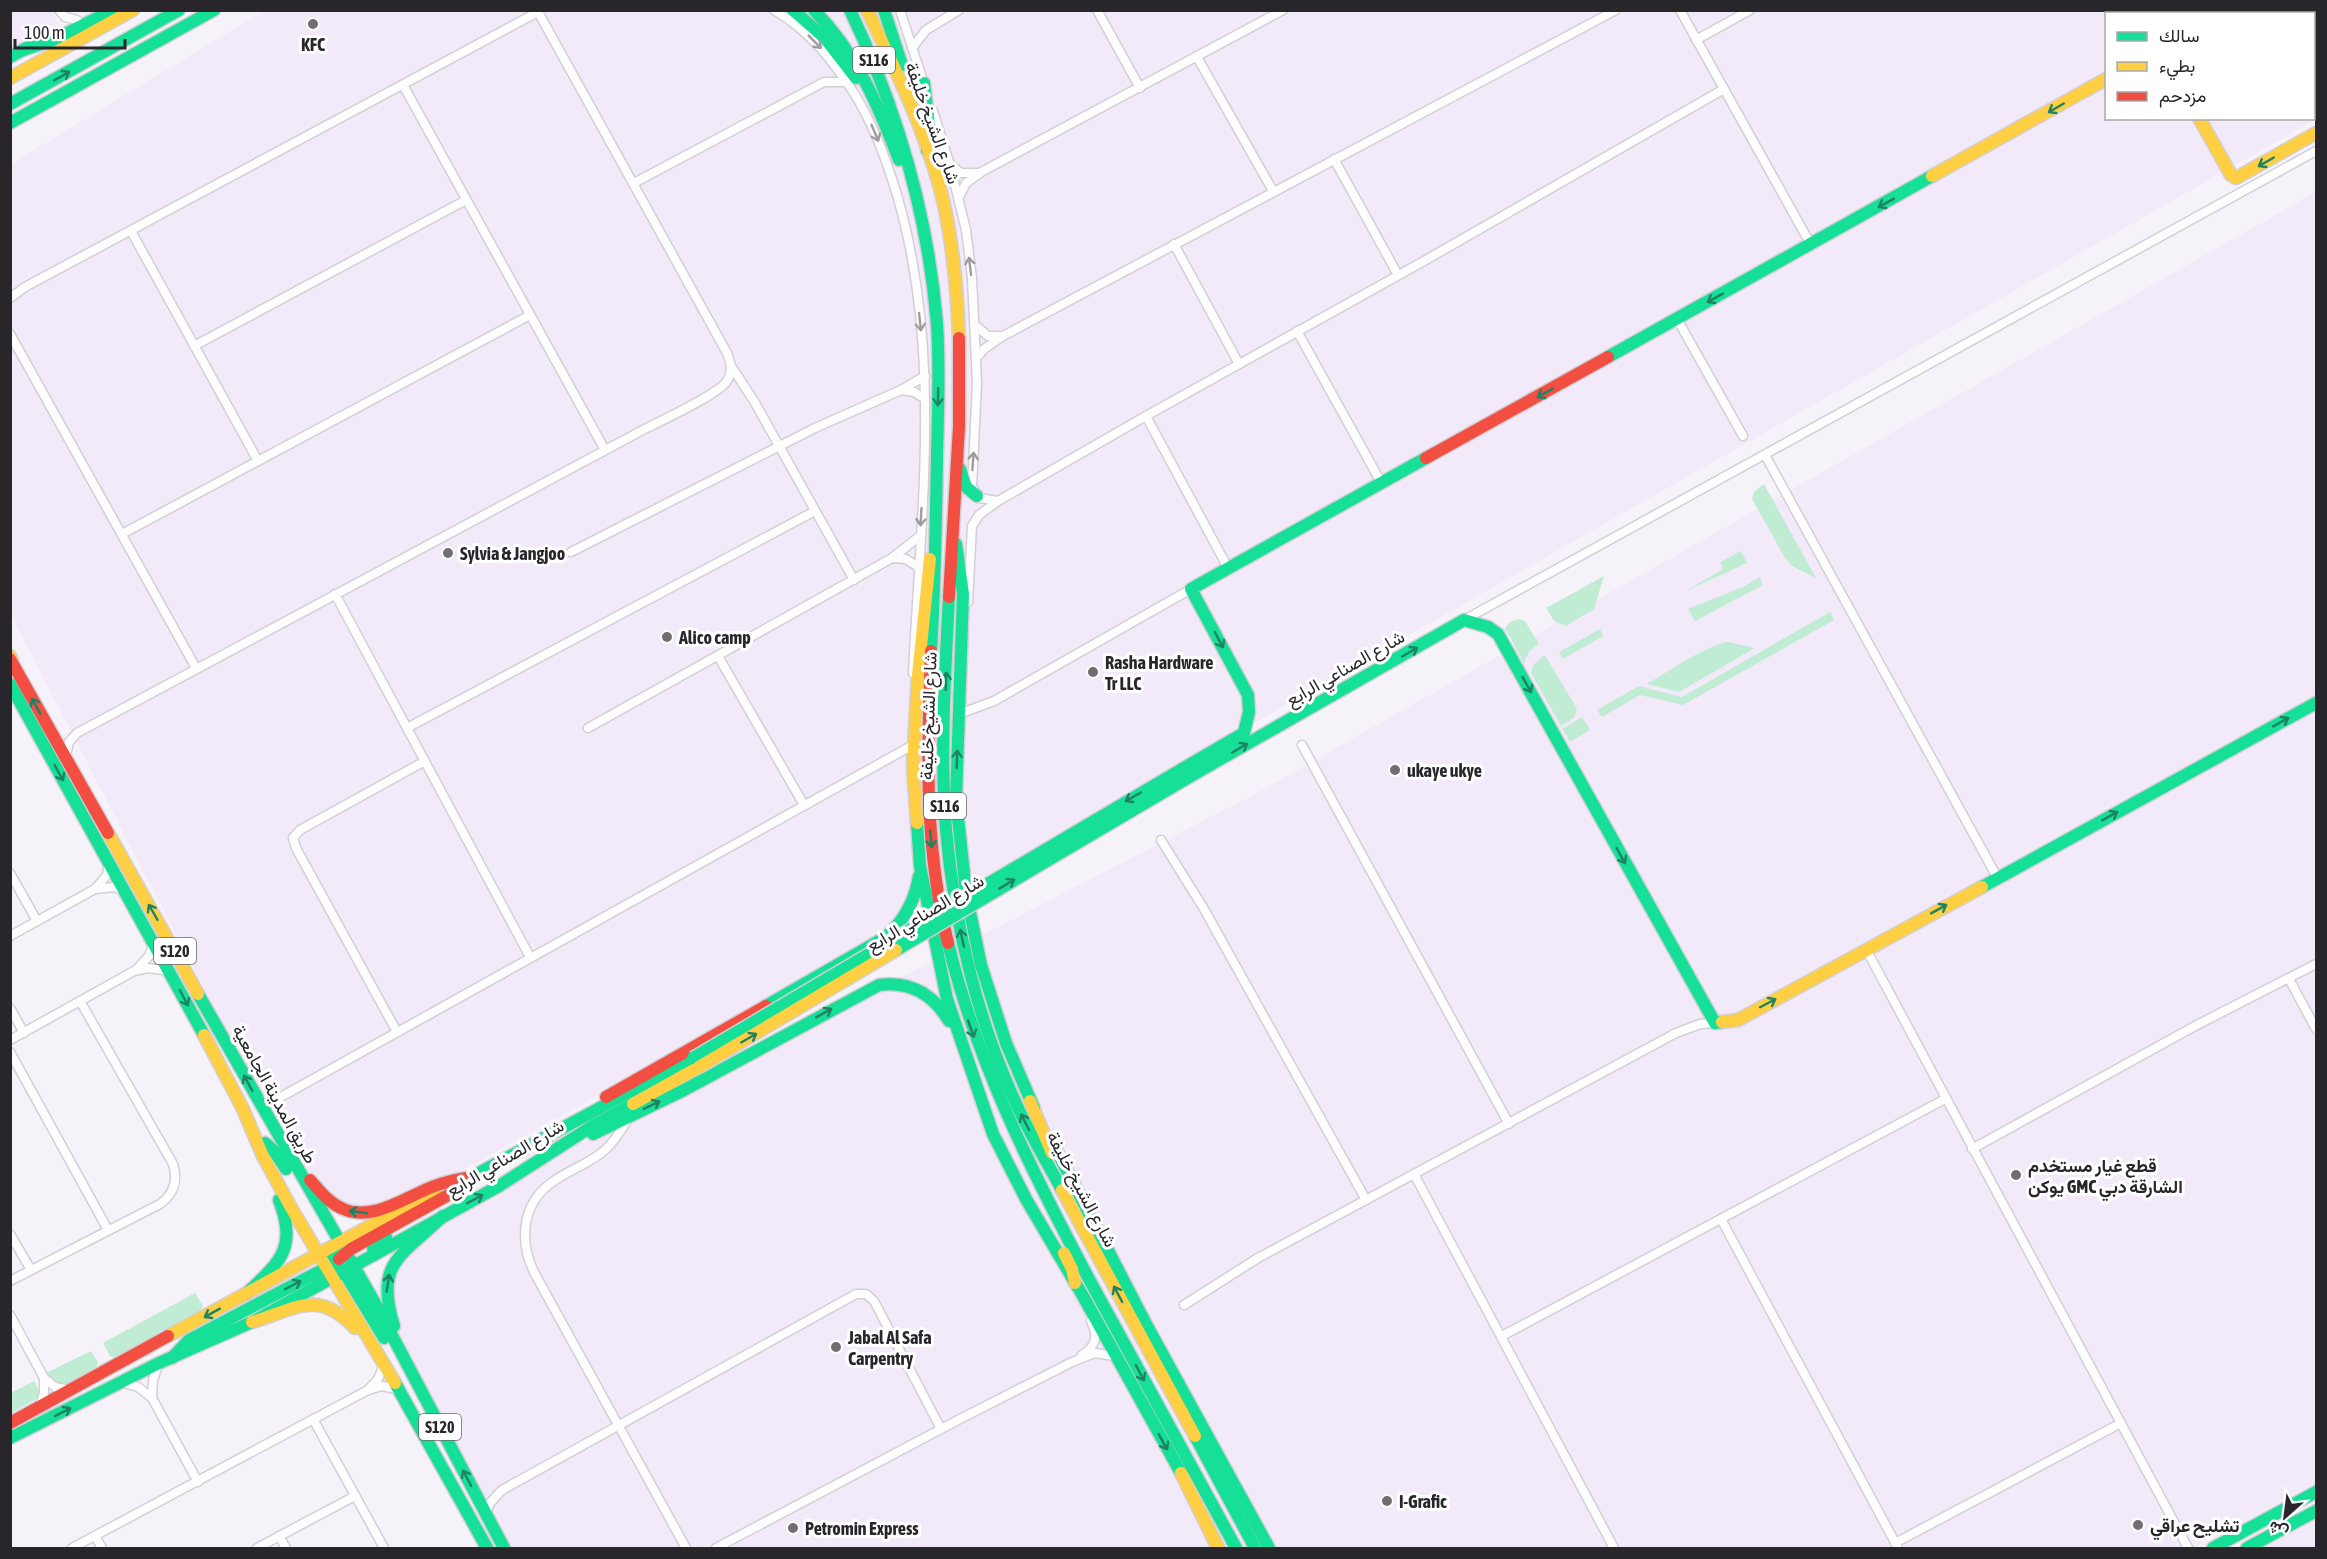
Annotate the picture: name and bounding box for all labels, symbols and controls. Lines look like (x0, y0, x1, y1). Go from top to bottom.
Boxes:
scale bar (15, 12, 124, 50)
legend (2105, 12, 2315, 120)
marker: KFC (306, 17, 320, 31)
text: 100 m (24, 22, 65, 43)
text: سالك (2159, 25, 2199, 46)
place label: KFC (301, 34, 325, 55)
one-way arrow (808, 34, 822, 49)
road number: S116 (853, 47, 895, 73)
text: بطيء (2159, 55, 2195, 81)
street label: شارع الشيخ خليفة (899, 59, 965, 188)
one-way arrow (52, 70, 70, 81)
text: مزدحم (2159, 85, 2206, 108)
one-way arrow (2048, 102, 2065, 114)
one-way arrow (869, 124, 881, 142)
one-way arrow (2257, 156, 2274, 168)
one-way arrow (1877, 198, 1895, 209)
one-way arrow (965, 257, 976, 276)
one-way arrow (1707, 292, 1724, 304)
one-way arrow (915, 312, 926, 331)
one-way arrow (932, 387, 944, 407)
one-way arrow (1537, 387, 1554, 399)
one-way arrow (968, 451, 979, 471)
one-way arrow (916, 506, 927, 526)
place label: Sylvia & Jangjoo (460, 543, 565, 564)
marker: Sylvia & Jangjoo (441, 546, 455, 560)
street label: شارع الصناعي الرابع (1282, 626, 1410, 715)
place label: Alico camp (678, 627, 751, 648)
marker: Alico camp (660, 630, 674, 644)
one-way arrow (1213, 631, 1225, 648)
one-way arrow (1401, 645, 1418, 657)
street label: شارع الشيخ خليفة (915, 652, 943, 780)
place label: Rasha Hardware Tr LLC (1105, 652, 1213, 694)
marker: Rasha Hardware Tr LLC (1086, 665, 1100, 679)
one-way arrow (941, 672, 952, 692)
one-way arrow (1521, 676, 1533, 693)
one-way arrow (30, 697, 42, 715)
one-way arrow (2272, 716, 2290, 727)
one-way arrow (1231, 742, 1248, 754)
one-way arrow (951, 750, 963, 770)
place label: ukaye ukye (1407, 760, 1482, 781)
one-way arrow (54, 763, 65, 781)
marker: ukaye ukye (1388, 763, 1402, 777)
one-way arrow (1125, 792, 1142, 804)
road number: S116 (924, 793, 966, 819)
one-way arrow (2101, 810, 2119, 821)
one-way arrow (926, 828, 937, 848)
one-way arrow (1616, 847, 1628, 864)
street label: شارع الصناعي الرابع (863, 870, 990, 961)
one-way arrow (998, 877, 1015, 889)
one-way arrow (1930, 903, 1947, 915)
one-way arrow (147, 904, 159, 921)
one-way arrow (956, 929, 968, 948)
road number: S120 (154, 938, 196, 964)
one-way arrow (178, 989, 190, 1006)
one-way arrow (1759, 997, 1777, 1008)
one-way arrow (815, 1007, 832, 1019)
one-way arrow (966, 1019, 977, 1038)
street label: طريق المدينة الجامعية (227, 1021, 322, 1168)
one-way arrow (741, 1031, 758, 1043)
one-way arrow (242, 1075, 254, 1092)
one-way arrow (643, 1099, 661, 1111)
one-way arrow (1019, 1113, 1031, 1131)
street label: شارع الصناعي الرابع (443, 1115, 570, 1206)
street label: شارع الشيخ خليفة (1041, 1127, 1121, 1251)
place label: قطع غيار مستخدم يوكن GMC الشارقة دبي (2028, 1155, 2183, 1202)
marker: قطع غيار مستخدم يوكن GMC الشارقة دبي (2009, 1168, 2023, 1182)
one-way arrow (466, 1193, 483, 1205)
one-way arrow (348, 1206, 368, 1217)
one-way arrow (383, 1274, 394, 1293)
one-way arrow (284, 1279, 301, 1291)
one-way arrow (1112, 1285, 1123, 1303)
one-way arrow (204, 1307, 221, 1319)
place label: Jabal Al Safa Carpentry (847, 1327, 932, 1369)
marker: Jabal Al Safa Carpentry (829, 1340, 843, 1354)
one-way arrow (1135, 1364, 1146, 1382)
one-way arrow (53, 1406, 71, 1417)
road number: S120 (419, 1414, 461, 1440)
one-way arrow (1157, 1433, 1169, 1450)
one-way arrow (461, 1470, 473, 1487)
north arrow (2255, 1487, 2315, 1547)
place label: I-Grafic (1399, 1491, 1447, 1512)
marker: I-Grafic (1380, 1494, 1394, 1508)
place label: تشليح عراقي (2150, 1515, 2240, 1541)
text: ش (2265, 1517, 2291, 1543)
place label: Petromin Express (805, 1518, 919, 1539)
marker: تشليح عراقي (2131, 1518, 2145, 1532)
marker: Petromin Express (786, 1521, 800, 1535)

